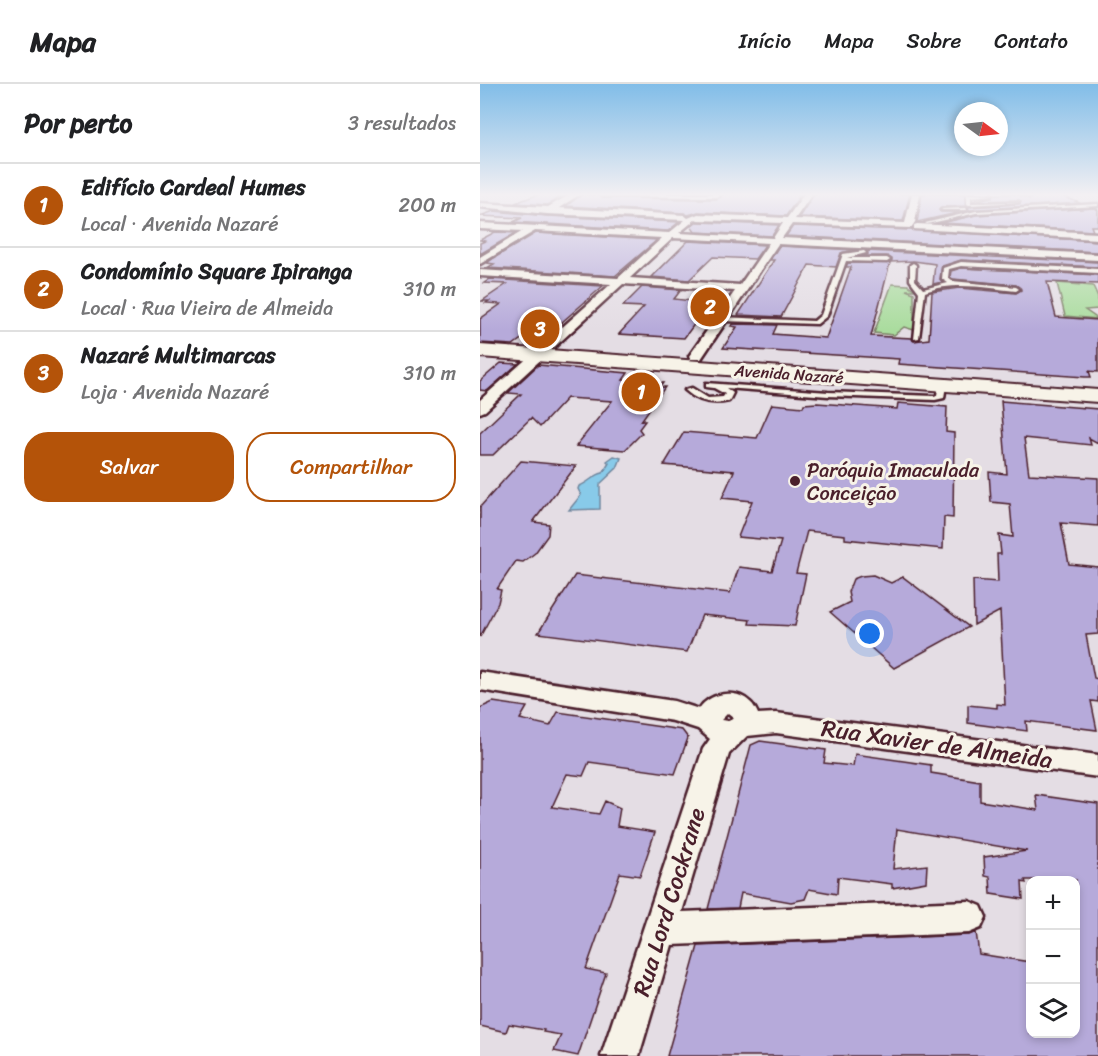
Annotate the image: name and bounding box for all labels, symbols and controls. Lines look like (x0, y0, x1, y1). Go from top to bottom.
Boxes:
text: Mapa (30, 17, 96, 66)
text: Início (739, 22, 791, 60)
text: Mapa (824, 22, 874, 60)
text: Sobre (907, 22, 961, 60)
text: Contato (994, 22, 1068, 60)
text: Por perto (24, 100, 132, 146)
north arrow (954, 102, 1008, 156)
text: 3 resultados (348, 106, 456, 141)
text: Edifício Cardeal Humes (81, 168, 306, 207)
text: 1 (39, 188, 48, 223)
text: 200 m (399, 188, 456, 223)
text: Local · Avenida Nazaré (81, 207, 279, 242)
text: Condomínio Square Ipiranga (81, 252, 352, 291)
text: 2 (38, 272, 49, 307)
text: 310 m (403, 272, 456, 307)
pin: 2 (690, 284, 730, 330)
text: Local · Rua Vieira de Almeida (81, 291, 333, 326)
pin: 3 (520, 306, 560, 352)
text: Nazaré Multimarcas (81, 336, 276, 375)
text: 3 (38, 356, 49, 391)
text: 310 m (403, 356, 456, 391)
street label: Avenida Nazaré (732, 356, 845, 392)
pin: 1 (622, 370, 660, 414)
text: Loja · Avenida Nazaré (81, 375, 269, 410)
button: Salvar (24, 432, 234, 502)
button: Compartilhar (246, 432, 456, 502)
place label: Paróquia Imaculada Conceição (807, 453, 980, 511)
marker: Paróquia Imaculada Conceição (788, 474, 802, 488)
your location (855, 619, 884, 648)
street label: Rua Xavier de Almeida (819, 707, 1055, 781)
street label: Rua Lord Cockrane (620, 802, 718, 1001)
map controls (1026, 876, 1080, 1038)
button: + (1026, 876, 1080, 930)
button: − (1026, 930, 1080, 984)
button: layers (1026, 984, 1080, 1038)

